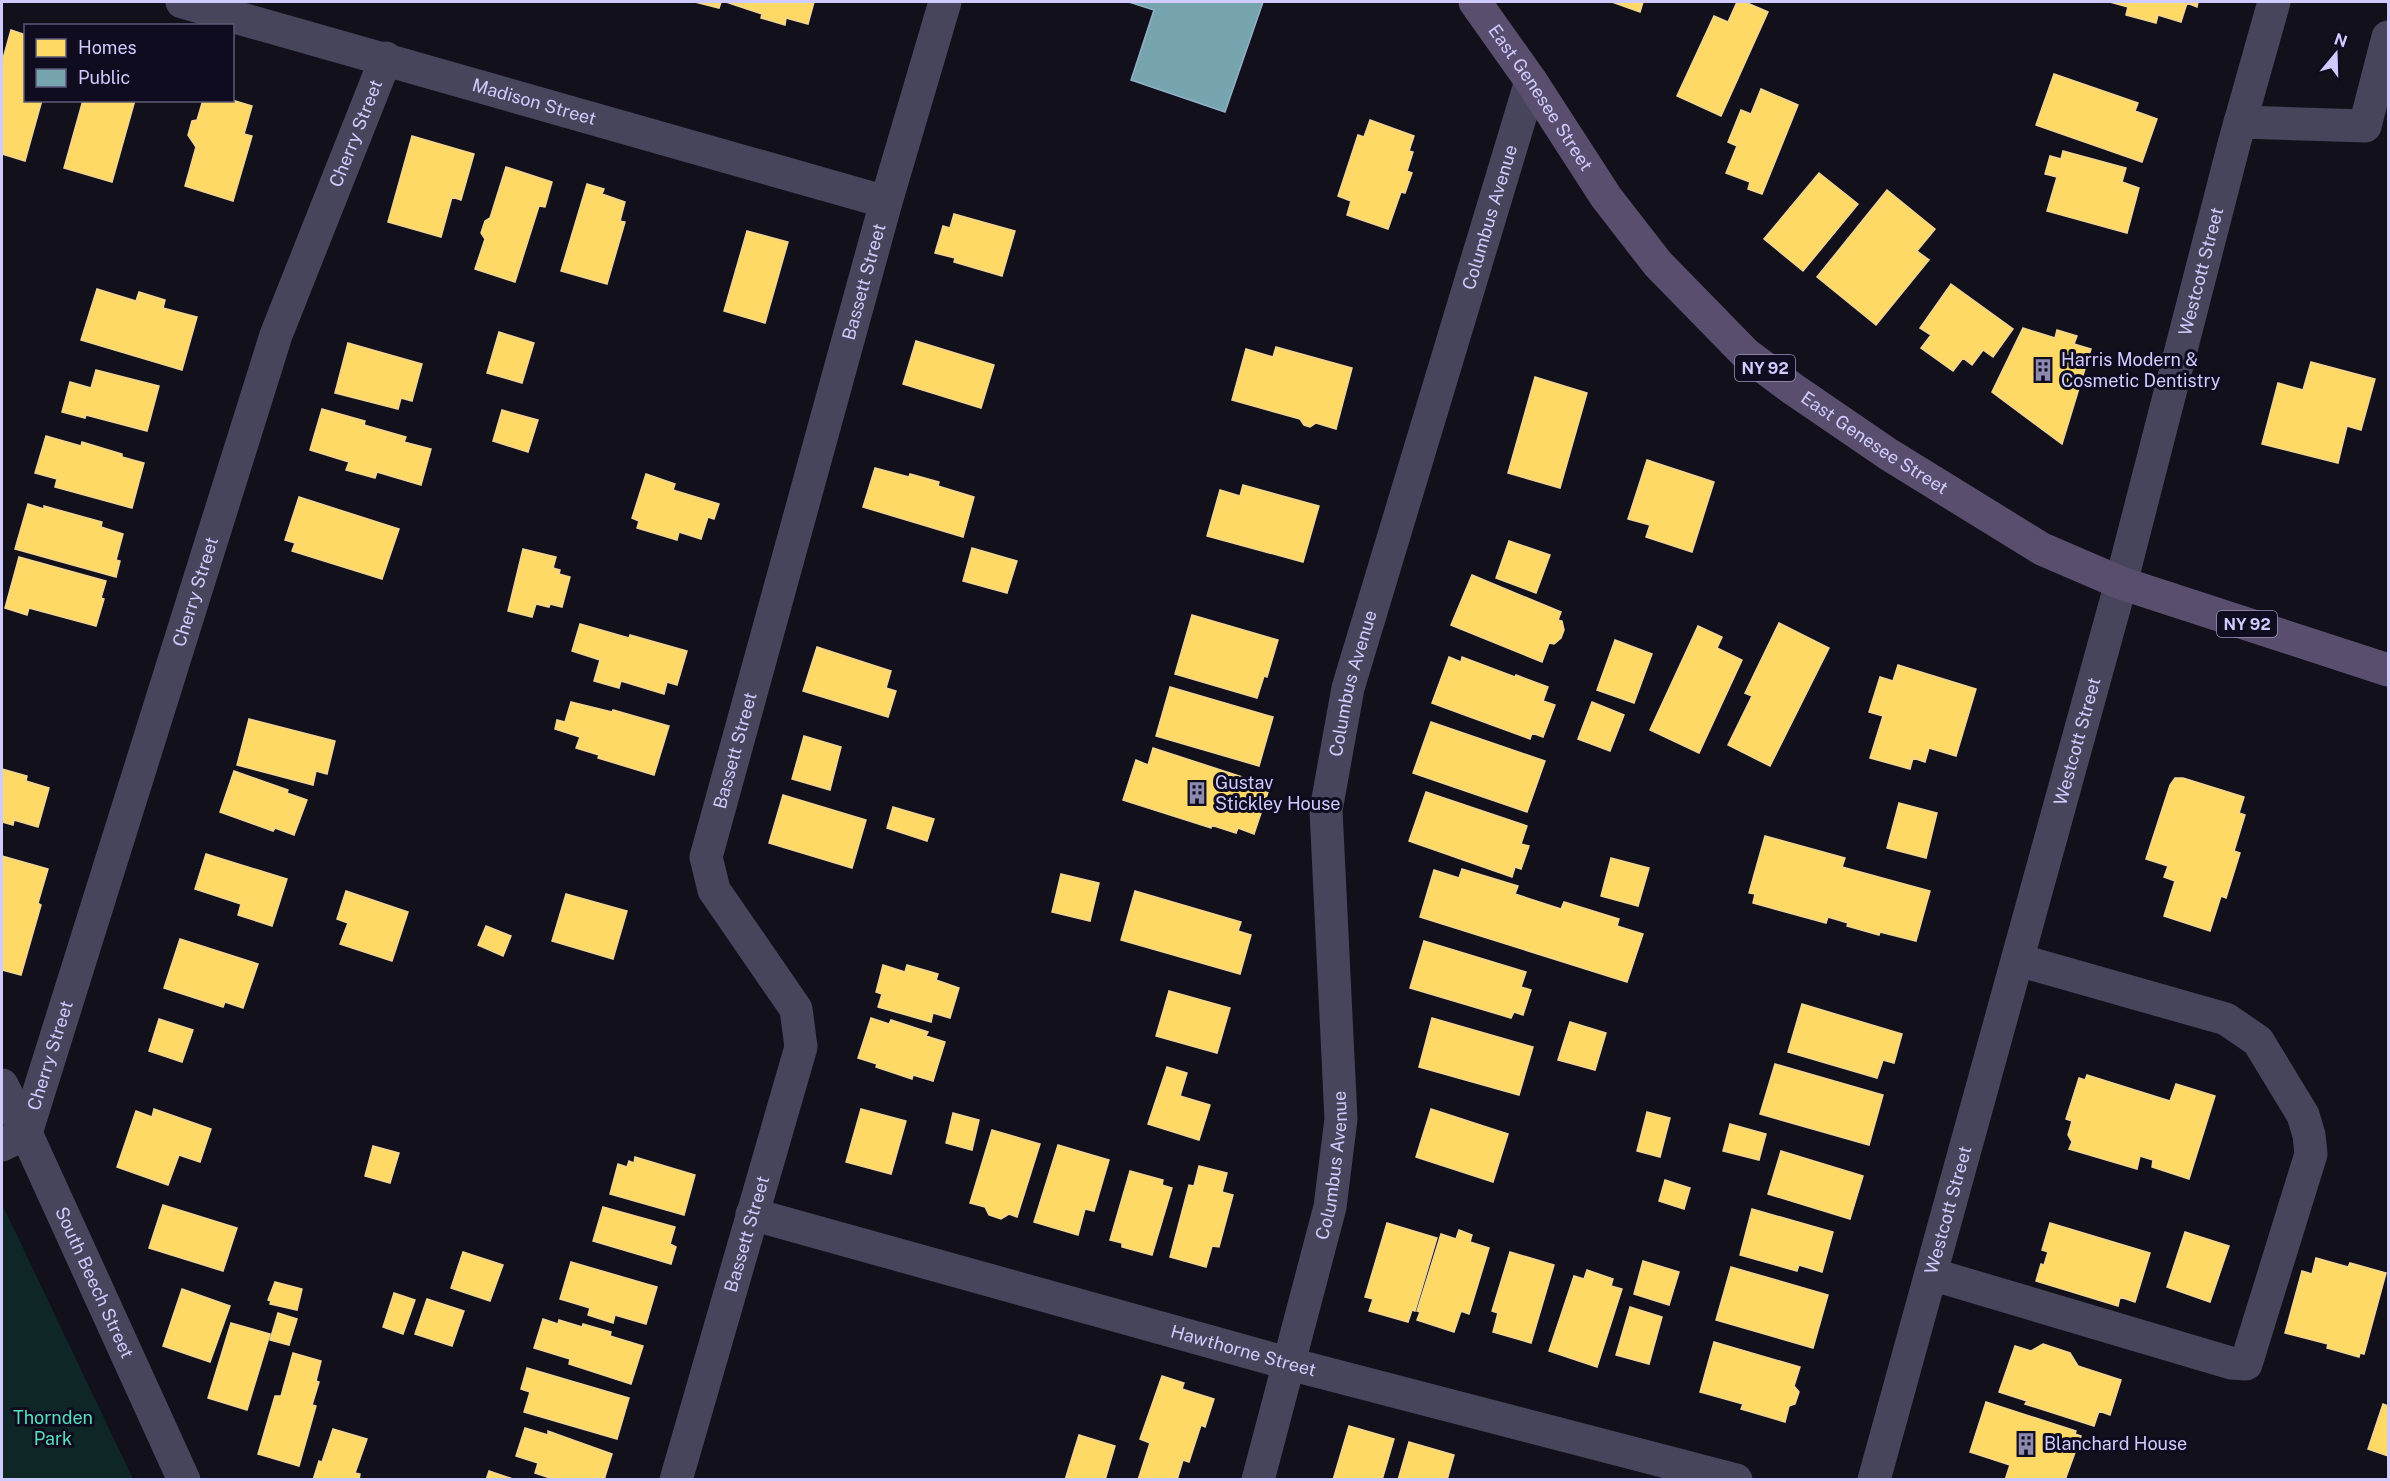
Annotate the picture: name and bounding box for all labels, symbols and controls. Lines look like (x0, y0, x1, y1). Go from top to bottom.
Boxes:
street label: East Genesee Street (1484, 20, 1597, 175)
legend (24, 24, 234, 102)
north arrow (2306, 24, 2366, 84)
text: N (2332, 29, 2350, 51)
text: Homes (78, 37, 137, 58)
text: Public (78, 67, 130, 88)
street label: Madison Street (470, 74, 599, 129)
street label: Cherry Street (325, 76, 386, 190)
street label: Columbus Avenue (1458, 142, 1521, 292)
street label: Westcott Street (2174, 205, 2227, 338)
street label: Bassett Street (838, 221, 890, 342)
place label: Harris Modern & Cosmetic Dentistry (2061, 349, 2221, 391)
road number: NY 92 (1735, 355, 1795, 381)
building icon: Harris Modern & Cosmetic Dentistry (2030, 357, 2056, 383)
street label: East Genesee Street (1797, 387, 1952, 498)
street label: Cherry Street (168, 534, 222, 649)
street label: Columbus Avenue (1325, 607, 1381, 758)
road number: NY 92 (2217, 611, 2277, 637)
street label: Westcott Street (2049, 675, 2104, 808)
street label: Bassett Street (709, 690, 761, 811)
place label: Gustav Stickley House (1215, 772, 1341, 814)
building icon: Gustav Stickley House (1184, 780, 1210, 806)
street label: Cherry Street (23, 998, 77, 1113)
street label: Columbus Avenue (1311, 1090, 1351, 1242)
street label: Westcott Street (1920, 1144, 1975, 1276)
street label: Bassett Street (720, 1173, 773, 1294)
street label: South Beech Street (51, 1203, 138, 1361)
street label: Hawthorne Street (1169, 1320, 1318, 1380)
park label: Thornden Park (13, 1407, 93, 1449)
building icon: Blanchard House (2013, 1431, 2039, 1457)
place label: Blanchard House (2044, 1433, 2187, 1454)

